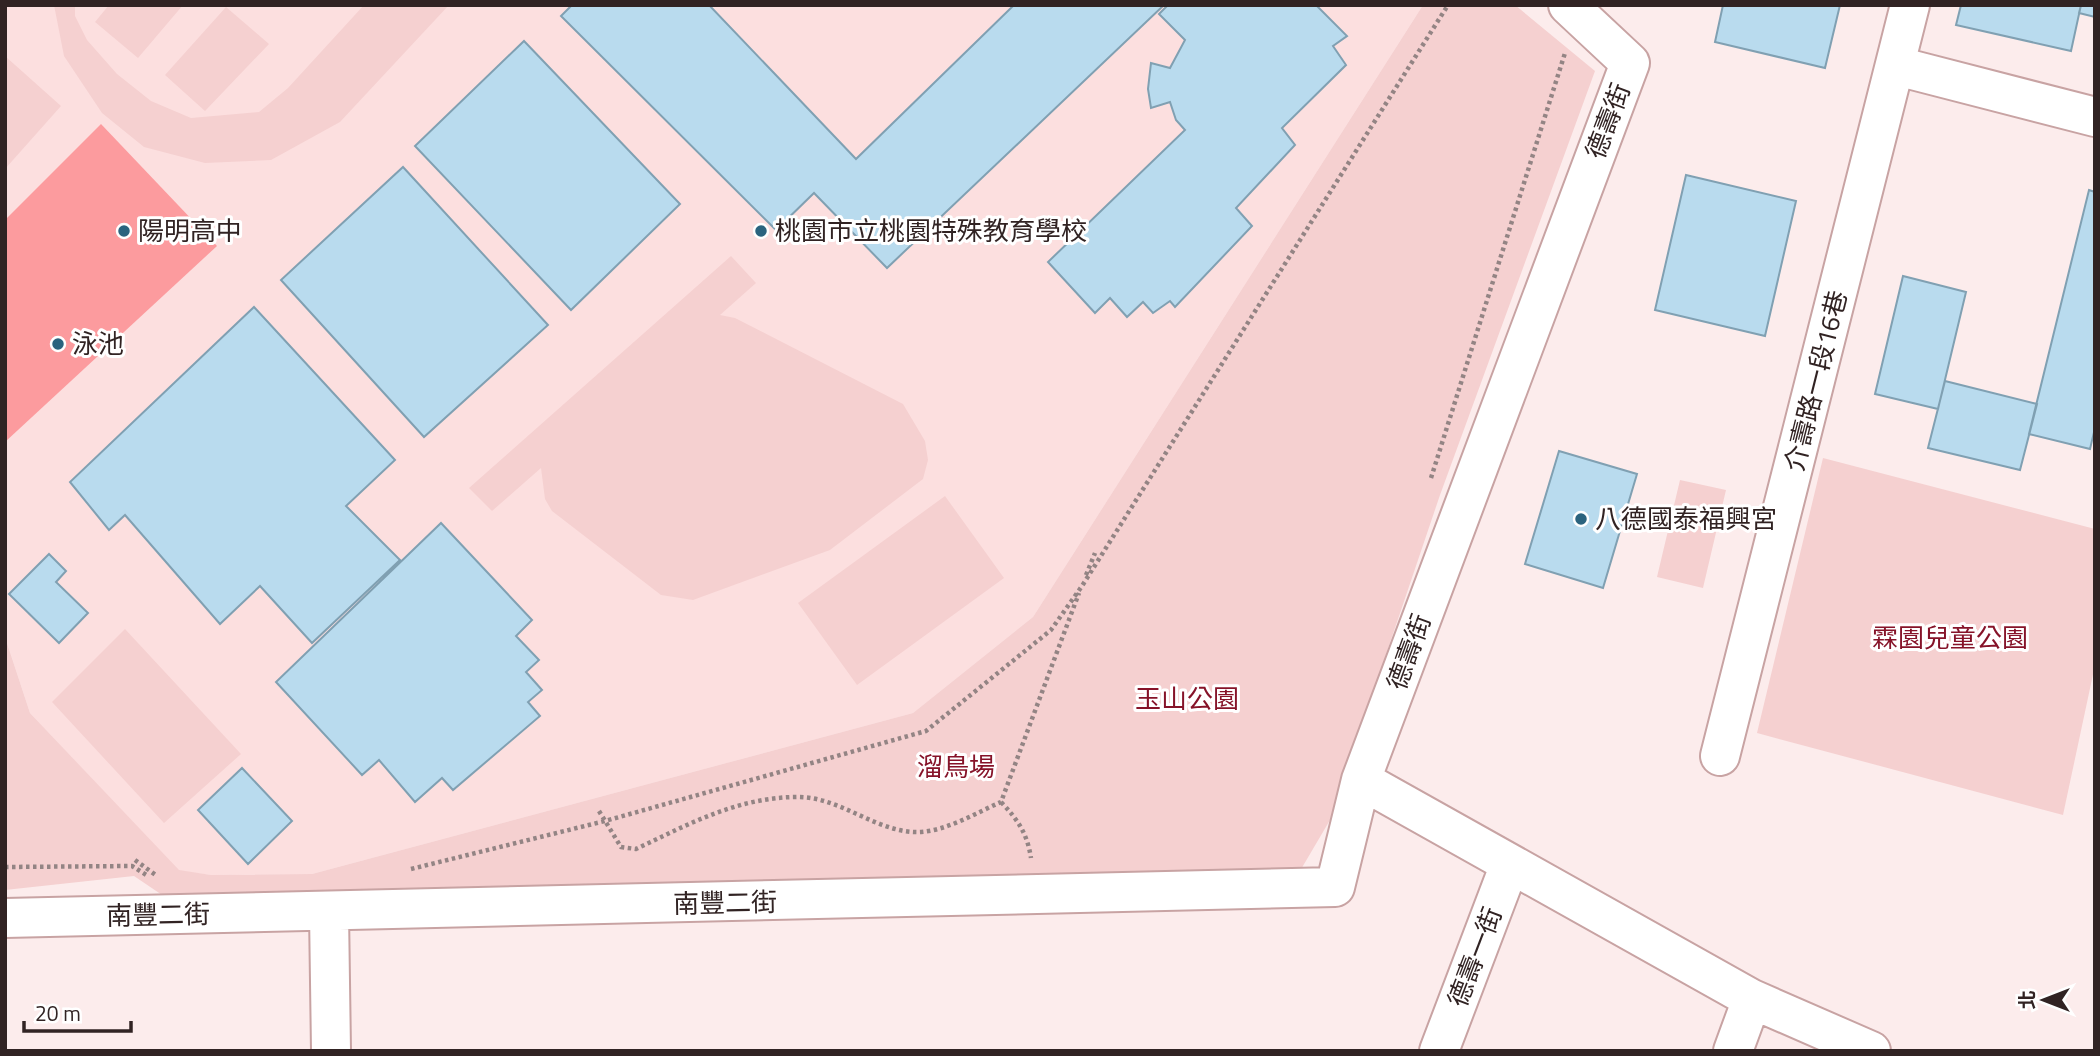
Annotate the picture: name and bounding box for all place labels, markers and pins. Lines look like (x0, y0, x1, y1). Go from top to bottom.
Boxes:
place label: 陽明高中 (138, 211, 242, 250)
place label: 桃園市立桃園特殊教育學校 (775, 211, 1087, 250)
marker: 陽明高中 (116, 223, 132, 239)
marker: 桃園市立桃園特殊教育學校 (753, 223, 769, 239)
place label: 泳池 (72, 324, 124, 363)
marker: 泳池 (50, 336, 66, 352)
place label: 八德國泰福興宮 (1595, 499, 1777, 538)
marker: 八德國泰福興宮 (1573, 511, 1589, 527)

